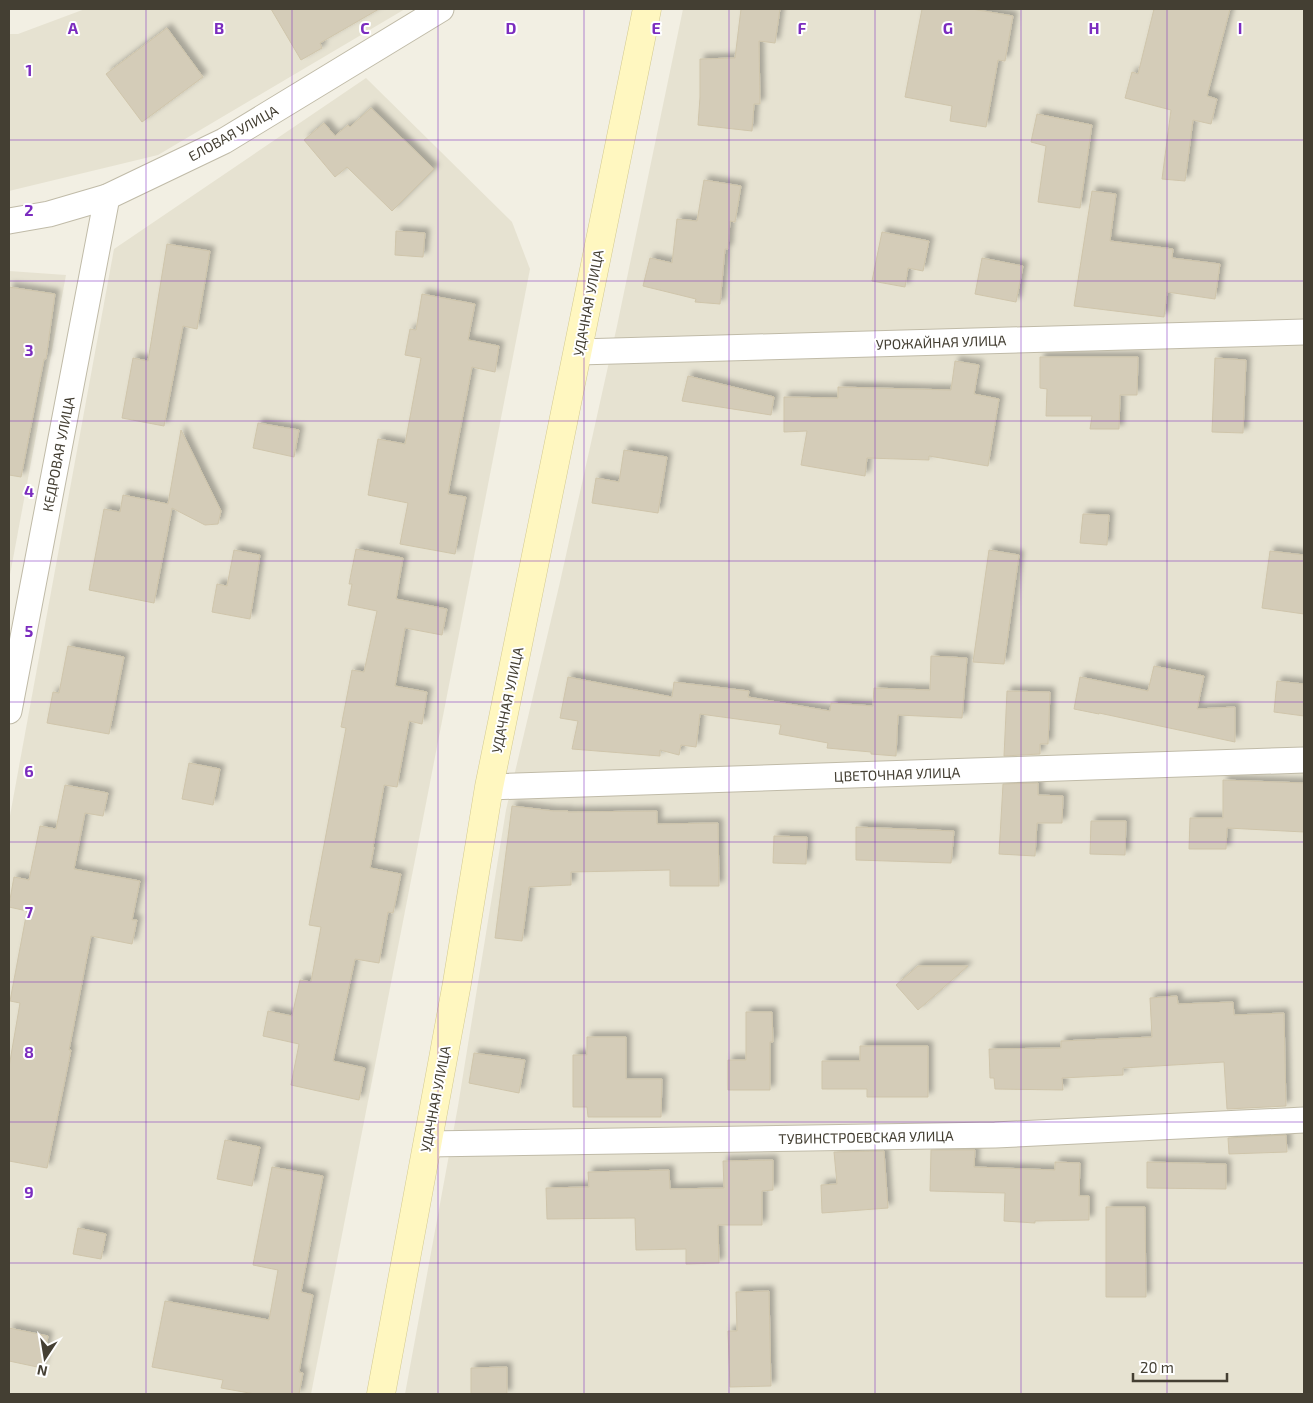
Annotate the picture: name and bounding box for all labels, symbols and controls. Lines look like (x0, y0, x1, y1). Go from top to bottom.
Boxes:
text: A (68, 18, 79, 37)
text: B (214, 18, 224, 37)
text: C (360, 18, 370, 37)
text: D (506, 18, 517, 37)
text: E (651, 18, 661, 37)
text: F (798, 18, 807, 37)
text: G (943, 18, 953, 37)
text: H (1088, 18, 1100, 37)
text: I (1238, 18, 1242, 37)
text: 1 (26, 60, 32, 79)
street label: ЕЛОВАЯ УЛИЦА (185, 101, 281, 165)
text: 2 (24, 200, 34, 219)
street label: УДАЧНАЯ УЛИЦА (569, 248, 607, 358)
street label: УРОЖАЙНАЯ УЛИЦА (875, 331, 1007, 353)
text: 3 (24, 340, 34, 359)
street label: КЕДРОВАЯ УЛИЦА (38, 395, 78, 513)
text: 4 (24, 481, 34, 500)
text: 5 (25, 621, 34, 640)
street label: УДАЧНАЯ УЛИЦА (487, 645, 527, 755)
text: 6 (24, 761, 34, 780)
street label: ЦВЕТОЧНАЯ УЛИЦА (834, 763, 961, 785)
text: 7 (25, 902, 34, 921)
text: 8 (24, 1042, 34, 1061)
street label: УДАЧНАЯ УЛИЦА (416, 1044, 454, 1154)
street label: ТУВИНСТРОЕВСКАЯ УЛИЦА (778, 1127, 954, 1147)
text: 9 (24, 1182, 34, 1201)
north arrow (20, 1333, 70, 1383)
scale bar (1133, 1350, 1227, 1382)
text: 20 m (1140, 1358, 1174, 1376)
text: N (35, 1362, 49, 1381)

